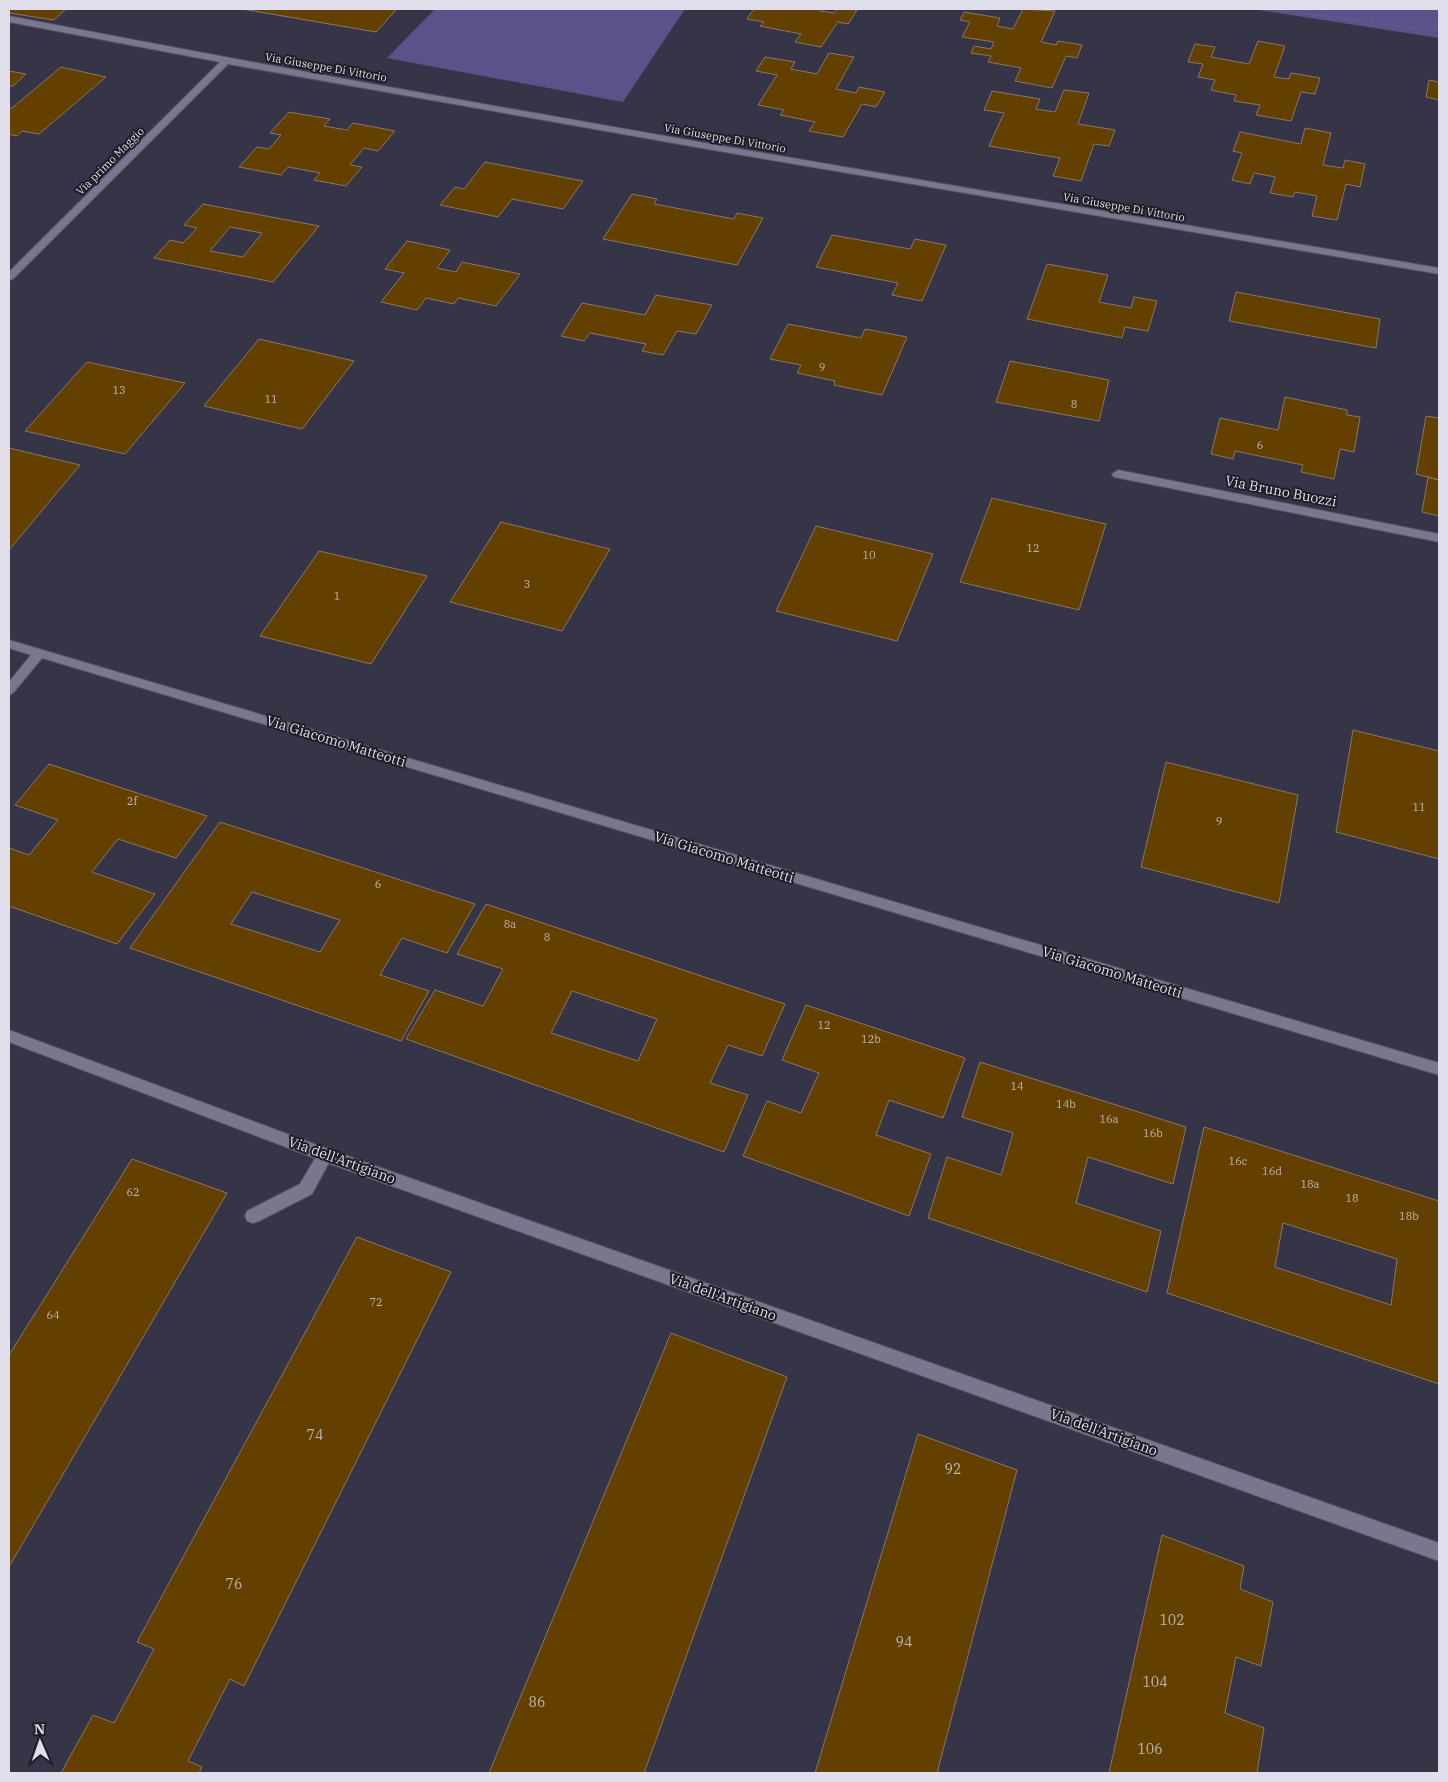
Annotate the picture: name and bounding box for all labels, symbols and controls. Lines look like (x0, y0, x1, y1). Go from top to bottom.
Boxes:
street label: Via Giuseppe Di Vittorio (264, 49, 388, 85)
street label: Via Giuseppe Di Vittorio (663, 120, 787, 156)
street label: Via primo Maggio (73, 124, 147, 198)
street label: Via Giuseppe Di Vittorio (1062, 189, 1186, 225)
house number: 9 (819, 360, 825, 374)
house number: 13 (112, 383, 126, 397)
house number: 11 (264, 392, 278, 406)
house number: 8 (1071, 397, 1077, 411)
house number: 6 (1257, 438, 1263, 452)
street label: Via Bruno Buozzi (1224, 471, 1338, 511)
house number: 12 (1026, 541, 1040, 555)
house number: 10 (862, 548, 876, 562)
house number: 3 (524, 577, 530, 591)
house number: 1 (334, 589, 340, 603)
street label: Via Giacomo Matteotti (264, 711, 408, 771)
house number: 2f (127, 794, 138, 808)
house number: 11 (1412, 800, 1426, 814)
house number: 9 (1216, 814, 1222, 828)
street label: Via Giacomo Matteotti (652, 827, 796, 887)
house number: 6 (375, 877, 381, 891)
house number: 8a (504, 917, 516, 931)
house number: 8 (544, 930, 550, 944)
street label: Via Giacomo Matteotti (1040, 942, 1184, 1002)
house number: 12 (817, 1018, 831, 1032)
house number: 12b (861, 1032, 881, 1046)
house number: 14 (1010, 1079, 1024, 1093)
house number: 14b (1056, 1097, 1076, 1111)
house number: 16a (1099, 1112, 1119, 1126)
house number: 16b (1143, 1126, 1163, 1140)
street label: Via dell'Artigiano (286, 1132, 398, 1188)
house number: 16c (1229, 1154, 1248, 1168)
house number: 16d (1262, 1164, 1282, 1178)
house number: 18a (1300, 1177, 1320, 1191)
house number: 62 (126, 1185, 140, 1199)
house number: 18 (1345, 1191, 1359, 1205)
house number: 18b (1399, 1209, 1419, 1223)
street label: Via dell'Artigiano (667, 1269, 779, 1325)
house number: 72 (369, 1295, 383, 1309)
house number: 64 (46, 1308, 60, 1322)
street label: Via dell'Artigiano (1048, 1404, 1160, 1460)
house number: 74 (307, 1426, 323, 1444)
house number: 92 (945, 1460, 961, 1478)
house number: 76 (226, 1575, 242, 1593)
house number: 102 (1159, 1611, 1185, 1629)
house number: 94 (896, 1633, 912, 1651)
house number: 104 (1142, 1673, 1168, 1691)
house number: 86 (529, 1693, 545, 1711)
north arrow (15, 1717, 65, 1767)
text: N (34, 1720, 45, 1738)
house number: 106 (1137, 1740, 1163, 1758)

